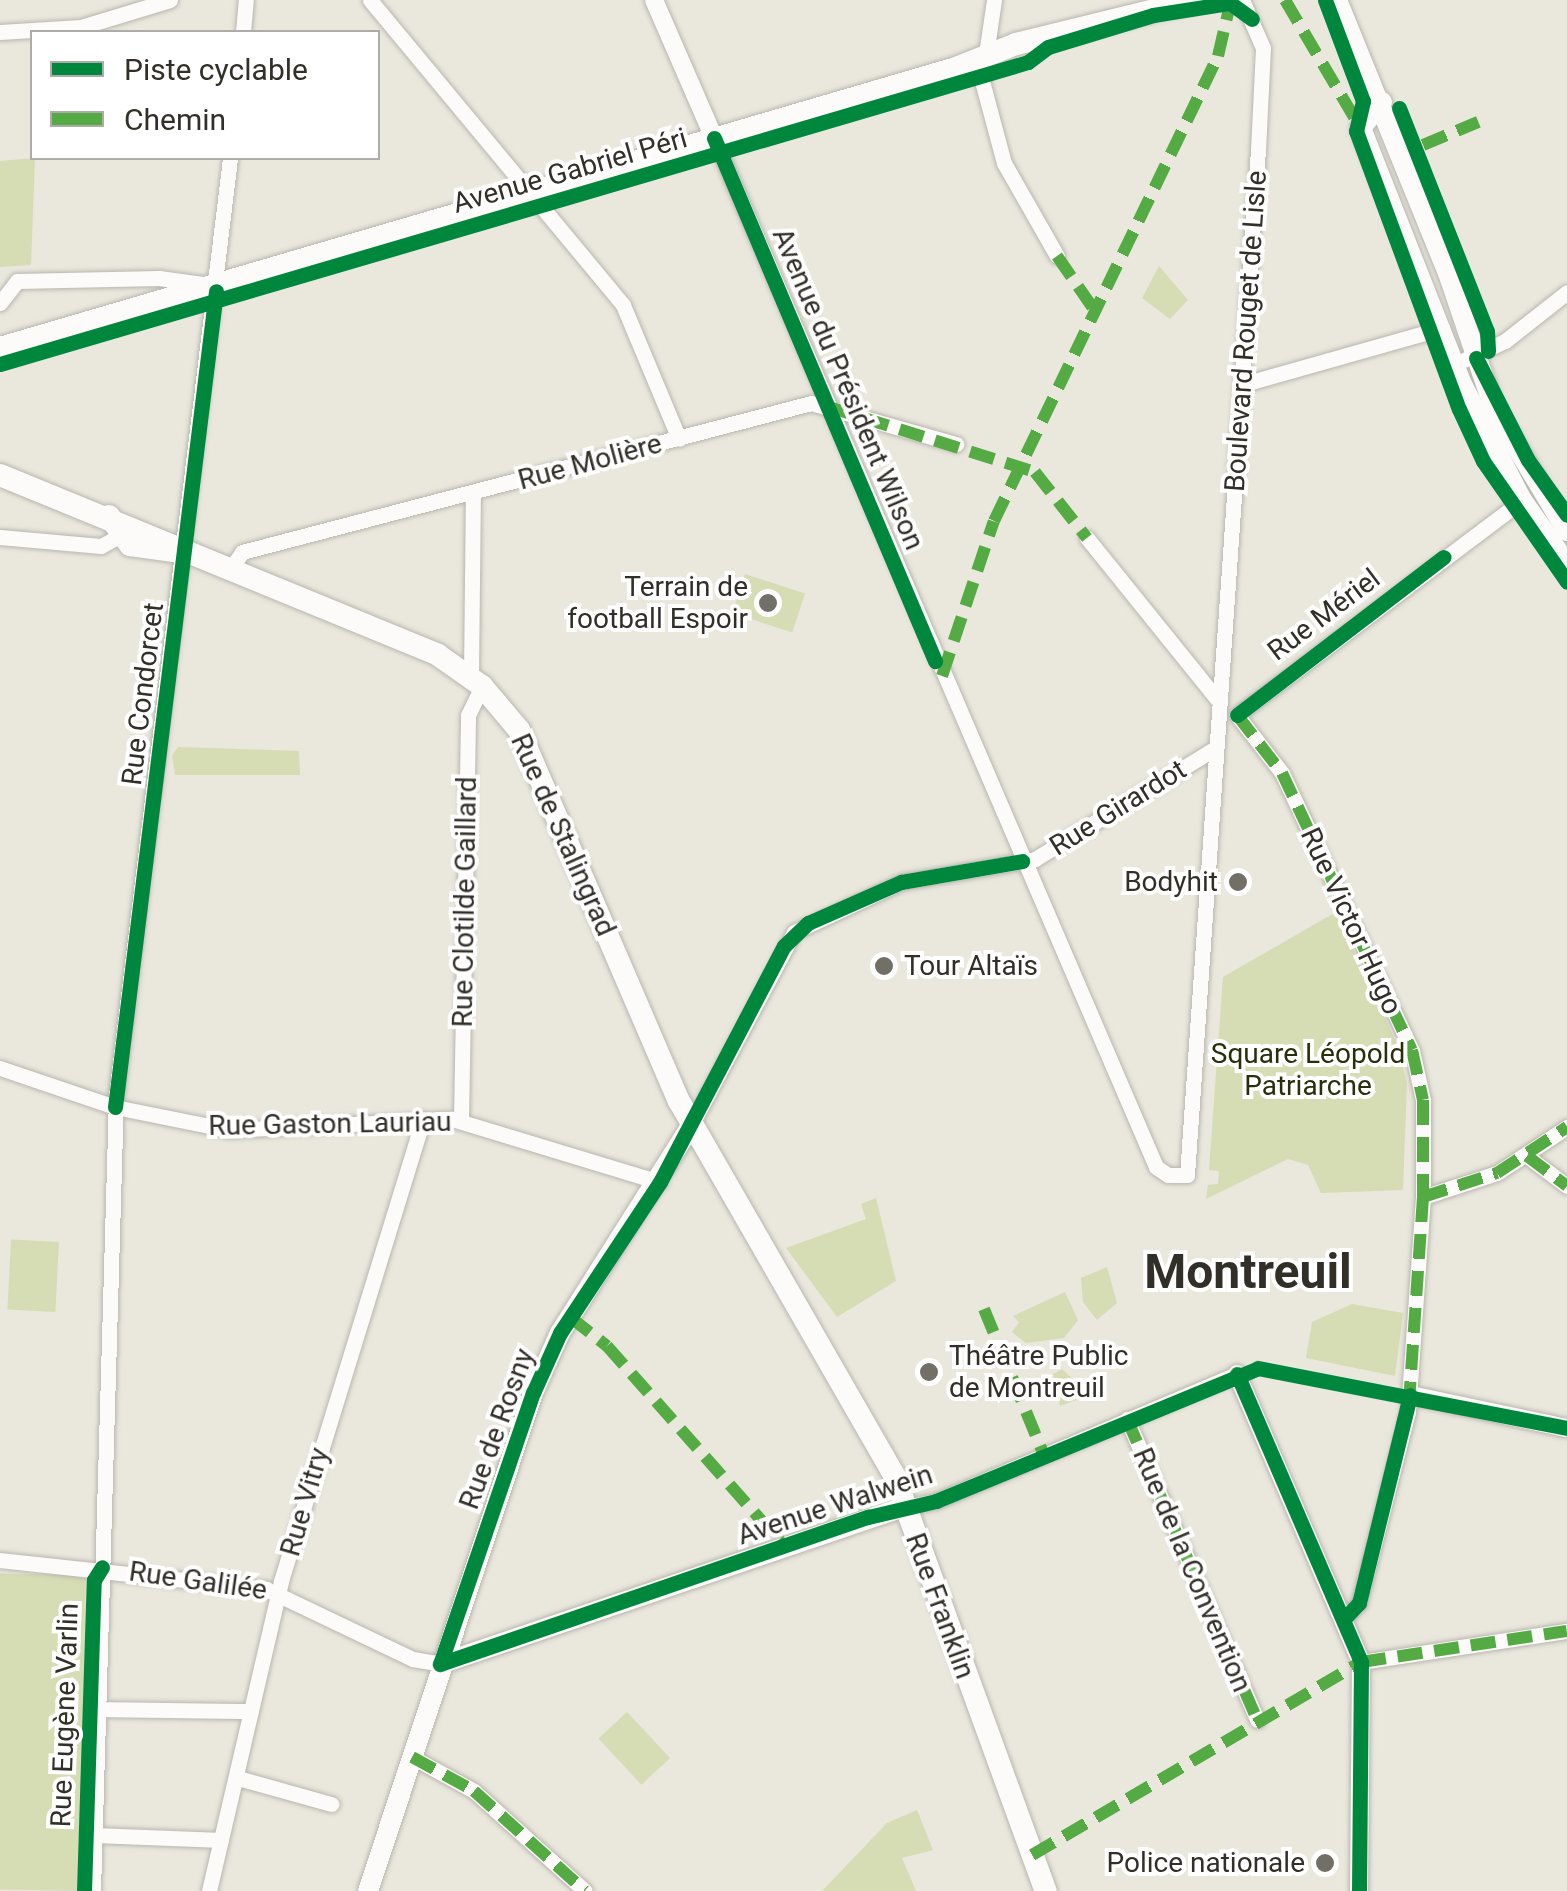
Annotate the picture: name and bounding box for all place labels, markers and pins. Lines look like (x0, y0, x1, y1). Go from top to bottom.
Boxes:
place label: Terrain de football Espoir (567, 570, 748, 636)
marker: Terrain de football Espoir (757, 592, 779, 614)
place label: Bodyhit (1124, 865, 1218, 899)
marker: Bodyhit (1227, 871, 1249, 893)
place label: Tour Altaïs (904, 949, 1038, 983)
marker: Tour Altaïs (873, 955, 895, 977)
place label: Théâtre Public de Montreuil (949, 1339, 1128, 1405)
marker: Théâtre Public de Montreuil (918, 1361, 940, 1383)
place label: Police nationale (1106, 1846, 1305, 1880)
marker: Police nationale (1314, 1852, 1336, 1874)

